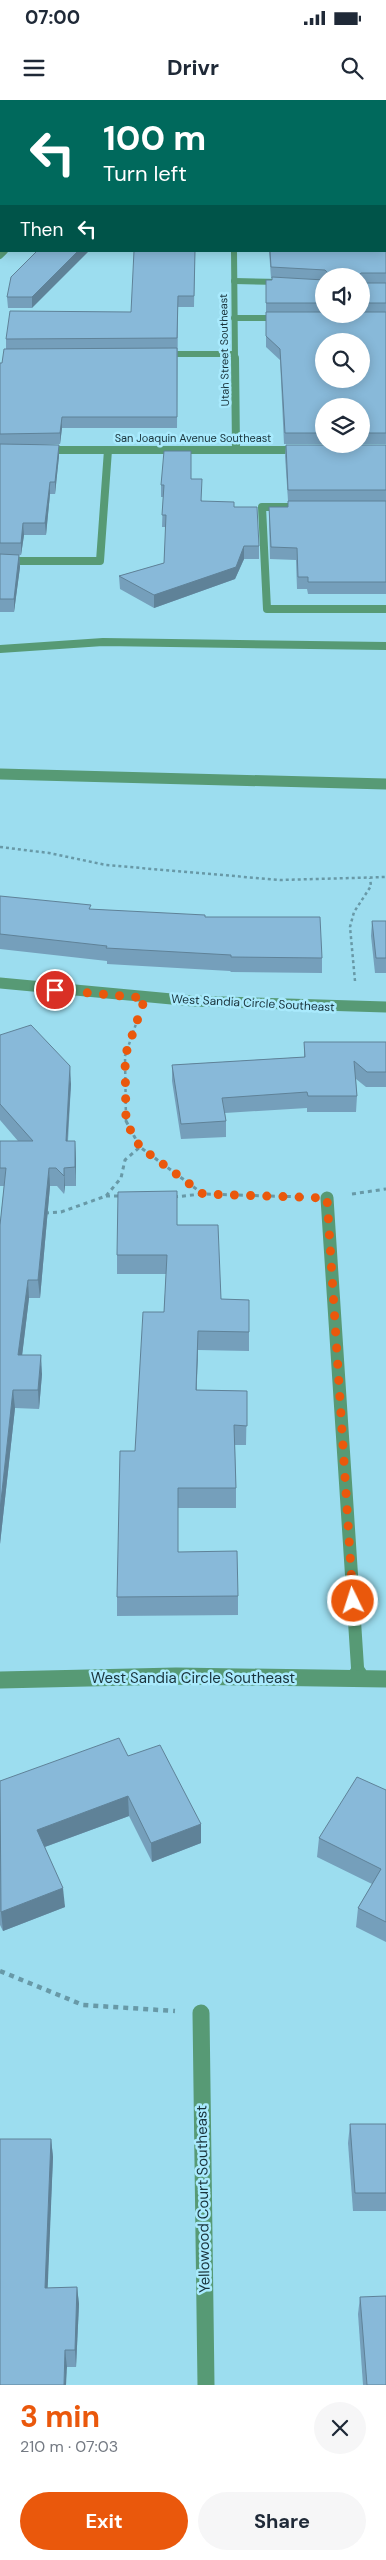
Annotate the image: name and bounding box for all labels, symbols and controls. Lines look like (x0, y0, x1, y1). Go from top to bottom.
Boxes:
text: 07:00 (25, 5, 80, 30)
text: Drivr (167, 53, 219, 82)
icon: menu (20, 54, 48, 82)
icon: search (338, 54, 366, 82)
text: 100 m (103, 115, 206, 161)
icon: left (20, 120, 85, 185)
text: Turn left (103, 159, 187, 188)
icon: left (73, 215, 101, 243)
text: Then (20, 217, 63, 242)
map controls (315, 268, 370, 453)
button: sound (315, 268, 370, 323)
street label: Utah Street Southeast (216, 294, 232, 406)
button: search (315, 333, 370, 388)
button: layers (315, 398, 370, 453)
street label: San Joaquin Avenue Southeast (115, 431, 271, 445)
pin (34, 969, 76, 1011)
icon: arrive (41, 976, 69, 1004)
street label: West Sandia Circle Southeast (171, 991, 335, 1015)
position arrow (326, 1574, 378, 1626)
street label: West Sandia Circle Southeast (91, 1668, 295, 1688)
street label: Yellowood Court Southeast (191, 2105, 215, 2293)
text: 3 min (20, 2397, 100, 2436)
button: close (314, 2402, 366, 2454)
text: 210 m · 07:03 (20, 2436, 118, 2457)
button: Exit (20, 2492, 188, 2550)
button: Share (198, 2492, 366, 2550)

